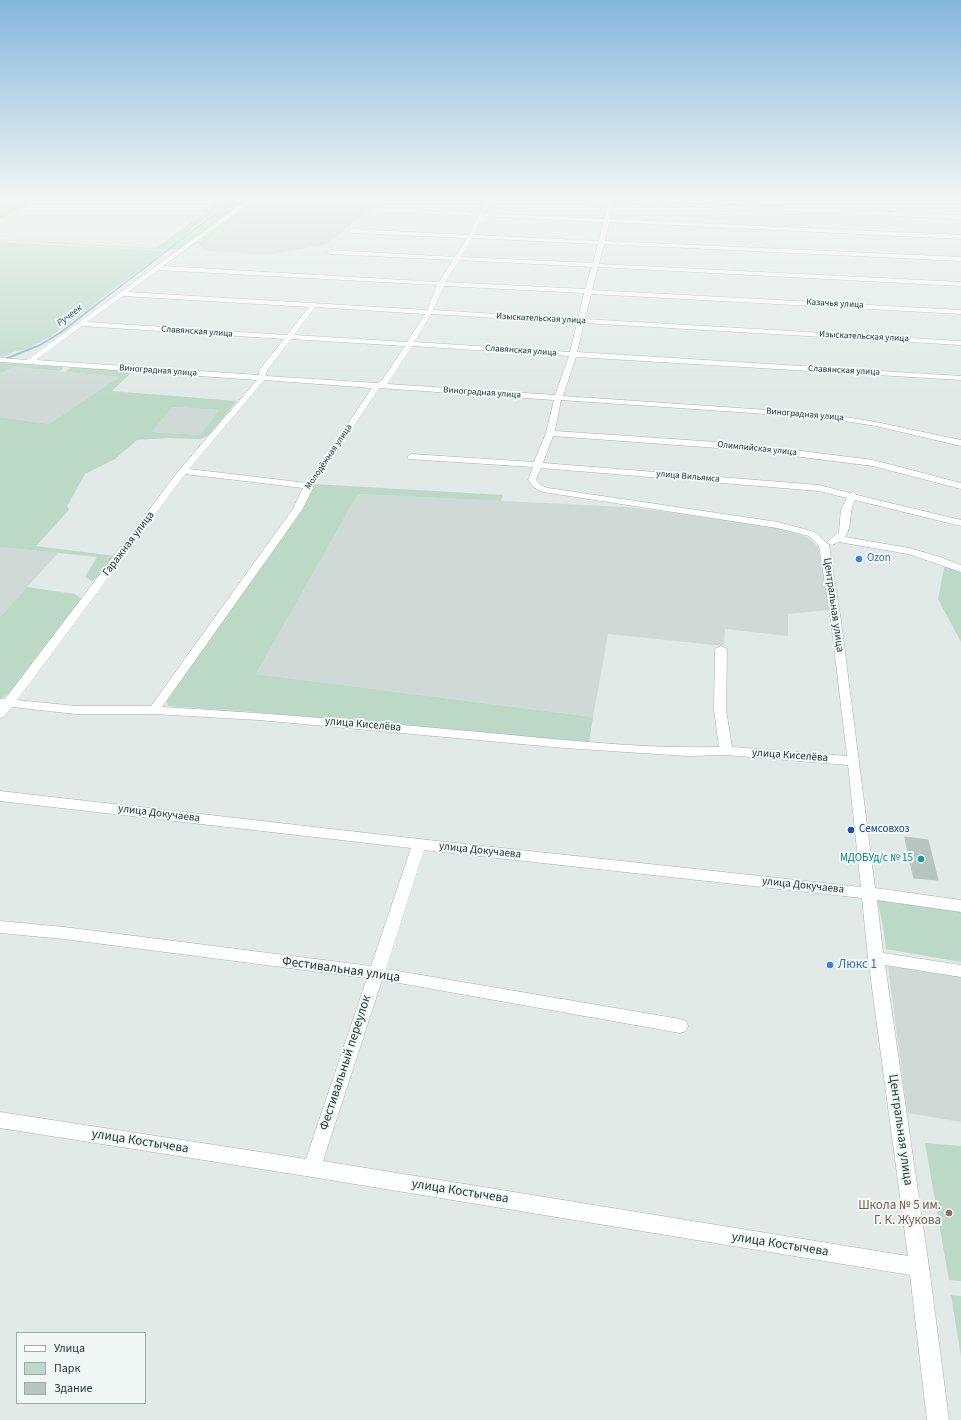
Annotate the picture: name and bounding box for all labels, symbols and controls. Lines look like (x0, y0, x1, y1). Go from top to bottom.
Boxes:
street label: Казачья улица (806, 297, 864, 311)
water label: Ручеек (55, 302, 85, 330)
street label: Изыскательская улица (496, 311, 586, 327)
street label: Славянская улица (161, 324, 233, 340)
street label: Изыскательская улица (819, 329, 909, 345)
street label: Славянская улица (485, 343, 557, 359)
street label: Виноградная улица (119, 363, 197, 379)
street label: Славянская улица (808, 364, 880, 378)
street label: Виноградная улица (443, 385, 521, 401)
street label: Виноградная улица (766, 406, 844, 424)
street label: Молодёжная улица (303, 422, 355, 492)
street label: Олимпийская улица (717, 439, 797, 459)
street label: улица Вильямса (656, 469, 720, 485)
street label: Гаражная улица (100, 509, 158, 579)
place label: Ozon (867, 552, 891, 566)
marker: Ozon (854, 554, 864, 564)
street label: Центральная улица (820, 557, 846, 653)
street label: улица Киселёва (324, 715, 402, 735)
street label: улица Киселёва (751, 747, 829, 765)
street label: улица Докучаева (117, 802, 201, 826)
place label: Семсовхоз (859, 823, 910, 837)
marker: Семсовхоз (846, 825, 856, 835)
street label: улица Докучаева (438, 840, 522, 862)
place label: МДОБУд/с № 15 (840, 852, 913, 866)
marker: МДОБУд/с № 15 (916, 854, 926, 864)
street label: улица Докучаева (761, 875, 845, 897)
street label: Фестивальная улица (281, 954, 401, 986)
place label: Люкс 1 (838, 957, 877, 973)
marker: Люкс 1 (825, 960, 835, 970)
street label: Фестивальный переулок (317, 993, 375, 1133)
street label: Центральная улица (884, 1073, 916, 1187)
street label: улица Костычева (90, 1127, 190, 1157)
street label: улица Костычева (410, 1177, 510, 1207)
place label: Школа № 5 им. Г. К. Жукова (858, 1198, 941, 1229)
marker: Школа № 5 им. Г. К. Жукова (944, 1208, 954, 1218)
street label: улица Костычева (730, 1230, 830, 1260)
legend (16, 1332, 146, 1404)
text: Улица (54, 1340, 85, 1357)
text: Парк (54, 1360, 80, 1377)
text: Здание (54, 1380, 93, 1397)

